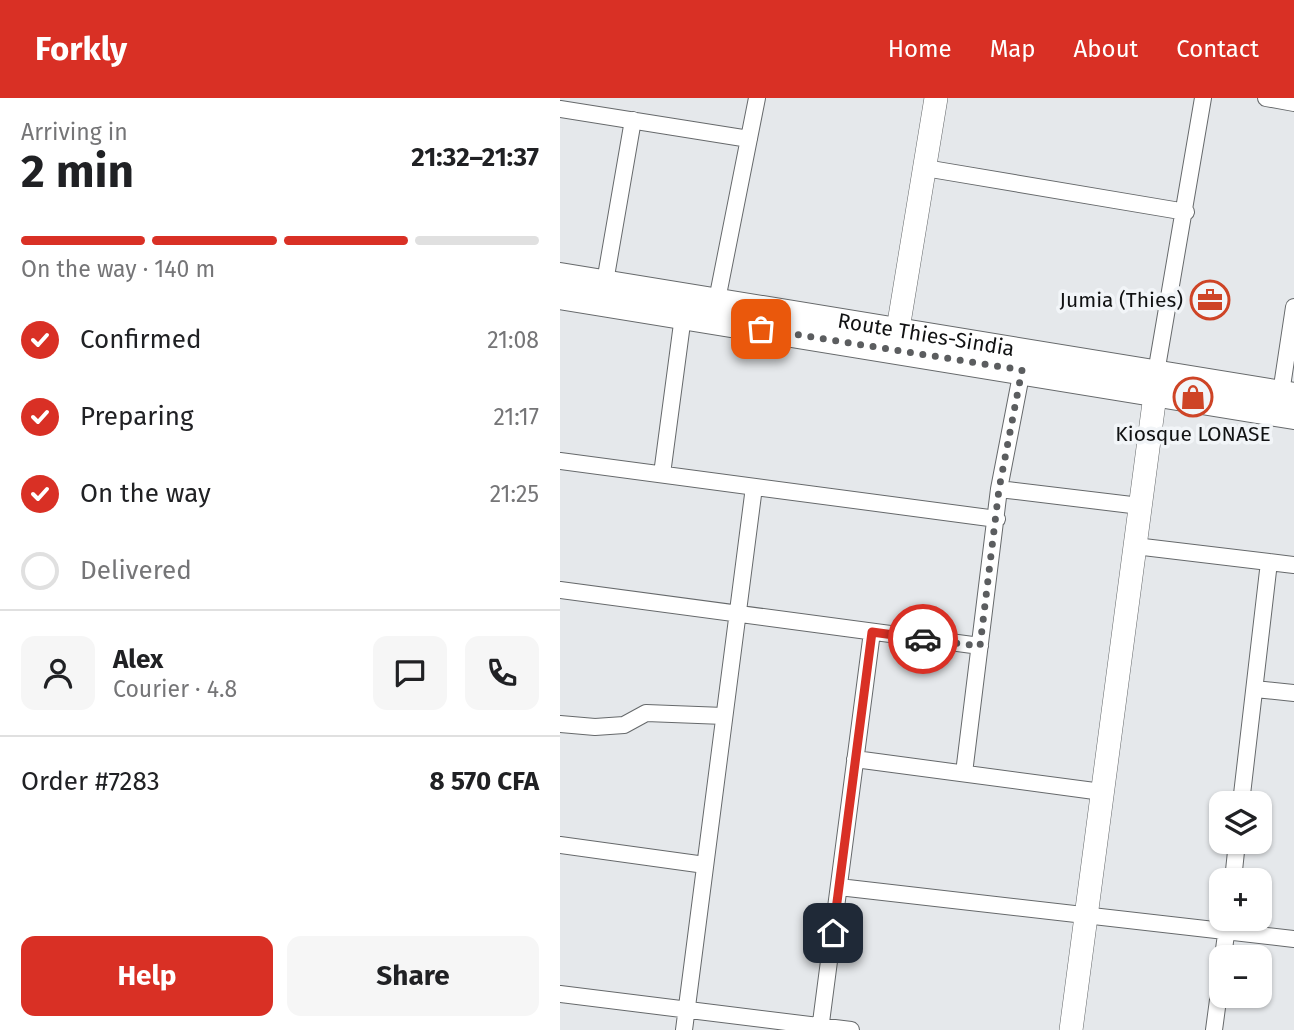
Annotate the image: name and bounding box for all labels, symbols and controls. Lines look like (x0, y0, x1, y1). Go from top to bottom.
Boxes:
text: Forkly (35, 29, 127, 69)
text: Home (888, 35, 952, 63)
text: Map (990, 35, 1036, 63)
text: About (1074, 35, 1138, 63)
text: Contact (1176, 35, 1259, 63)
text: Arriving in (21, 118, 128, 146)
text: 21:32–21:37 (411, 142, 539, 173)
text: 2 min (21, 144, 134, 199)
text: On the way · 140 m (21, 255, 215, 283)
office icon: Jumia (Thies) (1189, 279, 1231, 321)
place label: Jumia (Thies) (1060, 287, 1183, 313)
pin (731, 299, 791, 359)
street label: Route Thies-Sindia (836, 308, 1016, 362)
icon: bag (742, 310, 780, 348)
icon: check (21, 321, 59, 359)
text: Confirmed (80, 324, 201, 355)
text: 21:08 (487, 326, 539, 354)
shop icon: Kiosque LONASE (1172, 376, 1214, 418)
icon: check (21, 398, 59, 436)
text: Preparing (80, 401, 193, 432)
text: 21:17 (493, 403, 539, 431)
place label: Kiosque LONASE (1115, 421, 1271, 447)
icon: check (21, 475, 59, 513)
text: On the way (80, 478, 211, 509)
text: 21:25 (490, 480, 539, 508)
text: Delivered (80, 555, 192, 586)
courier (888, 604, 958, 674)
icon: car (904, 620, 942, 658)
button: person (21, 636, 95, 710)
button: chat (373, 636, 447, 710)
button: phone (465, 636, 539, 710)
text: Alex (113, 644, 163, 675)
text: Courier · 4.8 (113, 675, 237, 703)
text: Order #7283 (21, 766, 160, 797)
text: 8 570 CFA (430, 766, 539, 797)
map controls (1209, 791, 1272, 1008)
button: layers (1209, 791, 1272, 854)
button: + (1209, 868, 1272, 931)
pin (803, 903, 863, 963)
icon: home (814, 914, 852, 952)
button: Help (21, 936, 273, 1016)
button: Share (287, 936, 539, 1016)
button: − (1209, 945, 1272, 1008)

